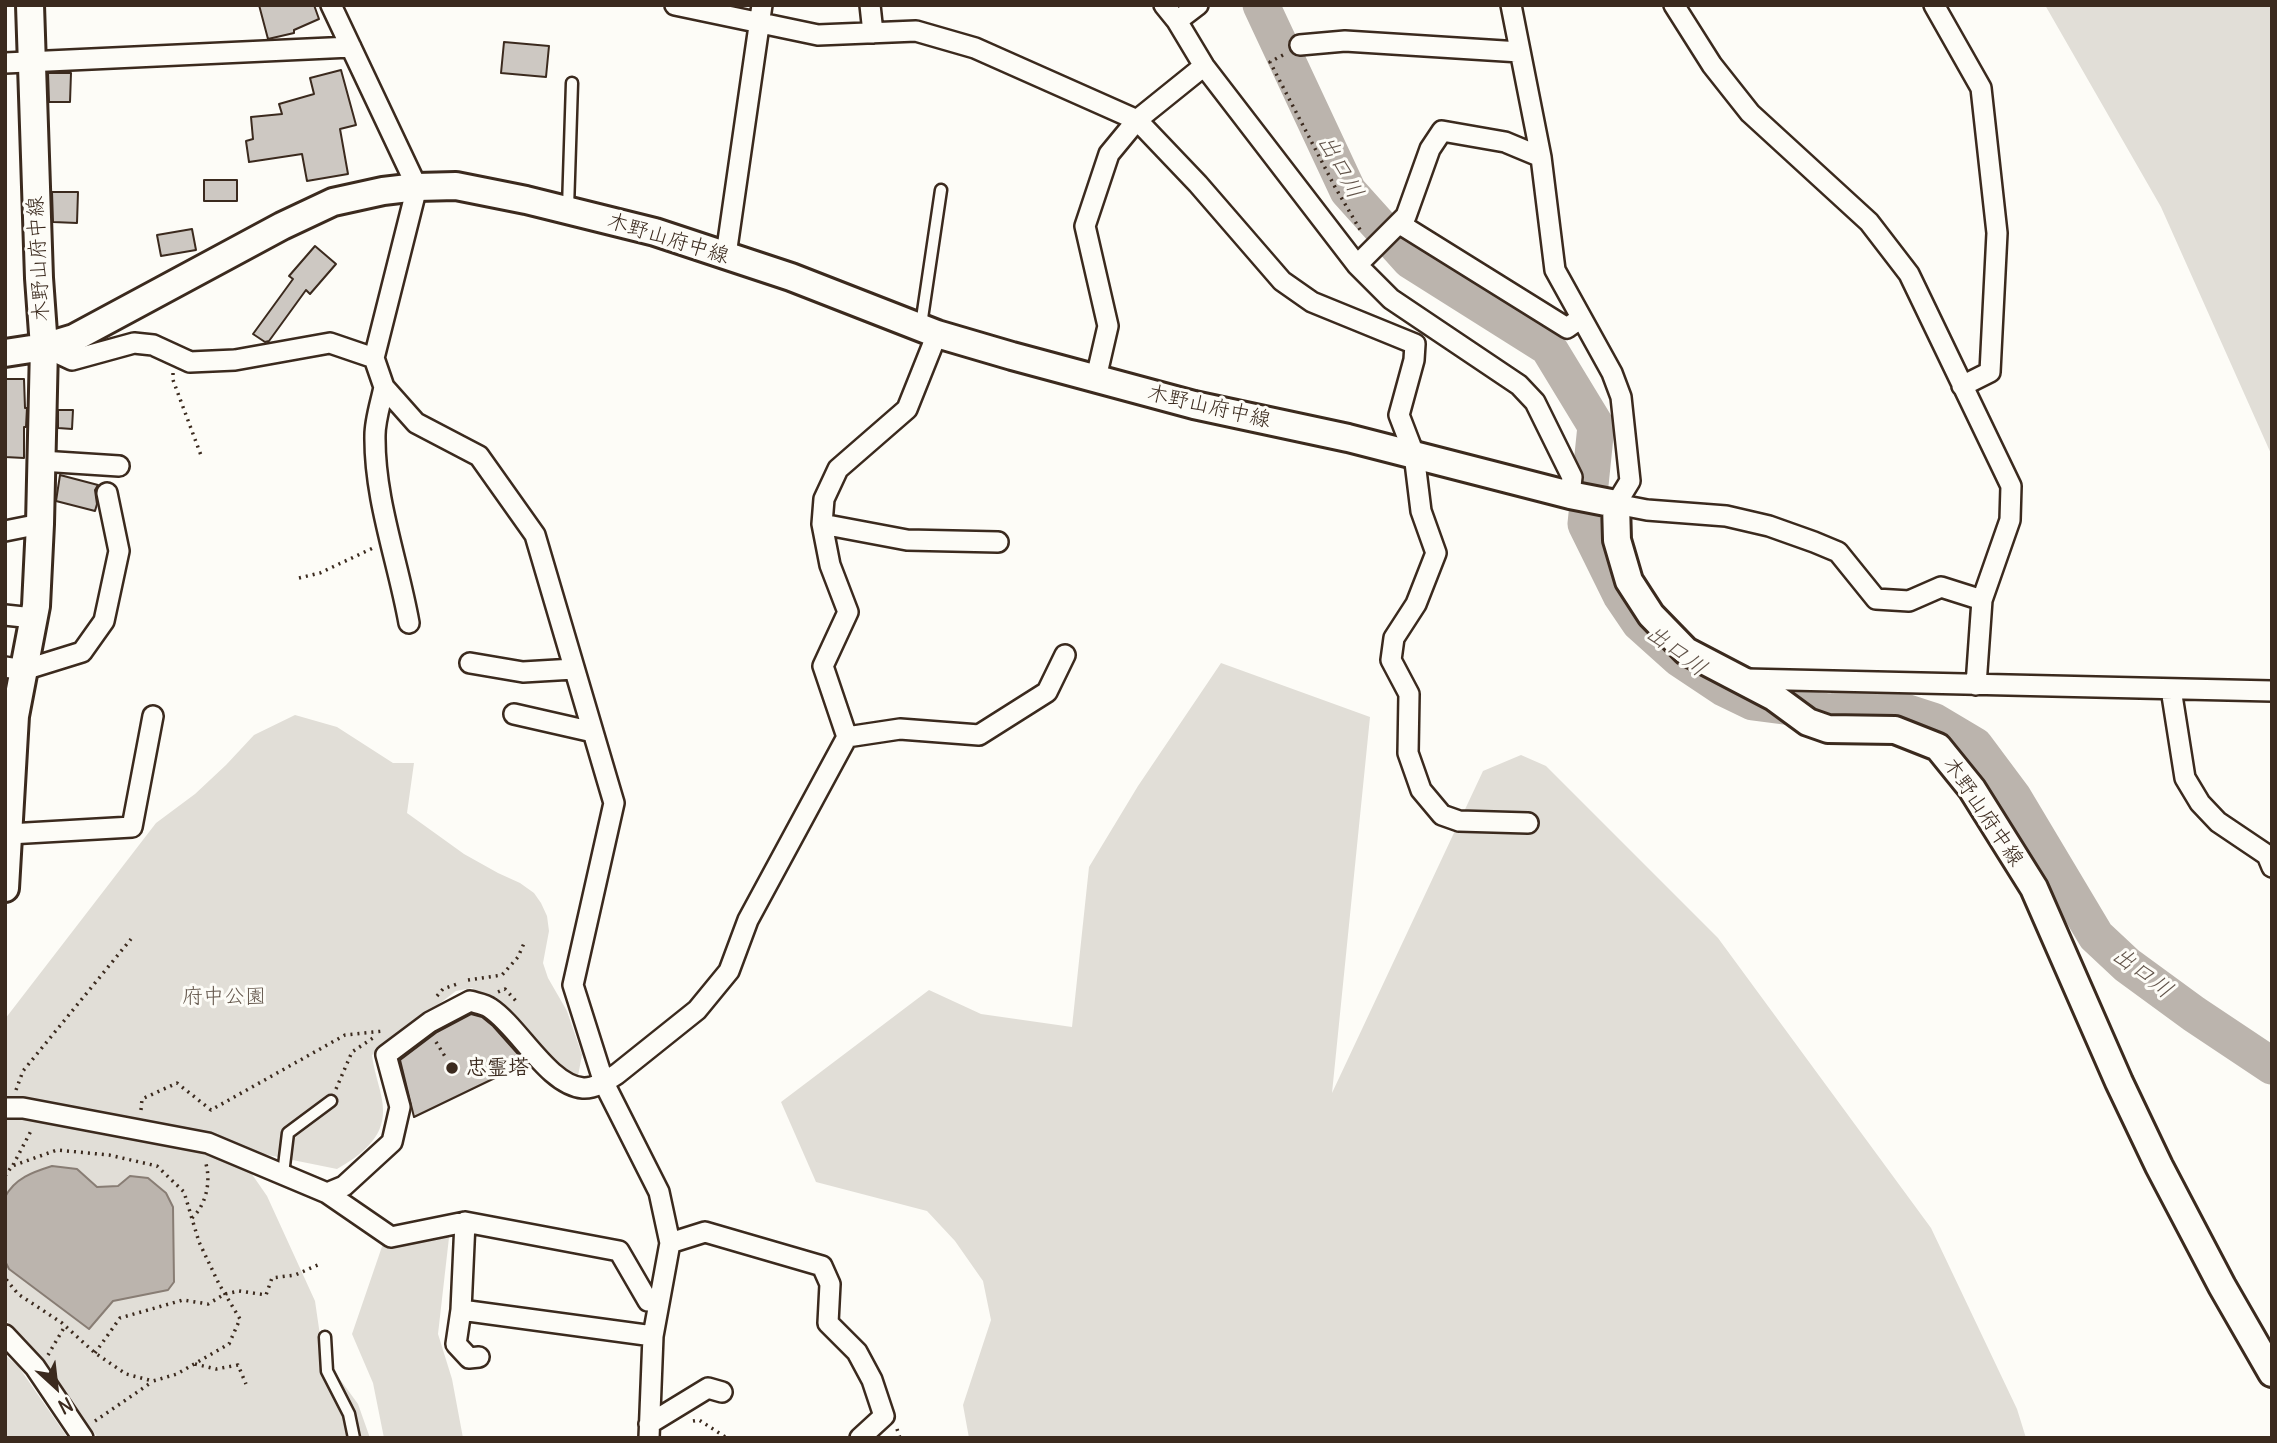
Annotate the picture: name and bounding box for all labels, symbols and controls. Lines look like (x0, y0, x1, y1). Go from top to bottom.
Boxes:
water label: 出口川 (1311, 130, 1369, 204)
street label: 木野山府中線 (23, 195, 55, 323)
street label: 木野山府中線 (604, 209, 732, 269)
street label: 木野山府中線 (1145, 381, 1273, 433)
water label: 出口川 (1640, 619, 1712, 683)
street label: 木野山府中線 (1937, 753, 2029, 871)
water label: 出口川 (2106, 941, 2178, 1005)
park label: 府中公園 (182, 984, 266, 1010)
place label: 忠霊塔 (466, 1055, 529, 1081)
marker: 忠霊塔 (444, 1060, 460, 1076)
north arrow (21, 1352, 91, 1422)
text: N (54, 1392, 77, 1419)

